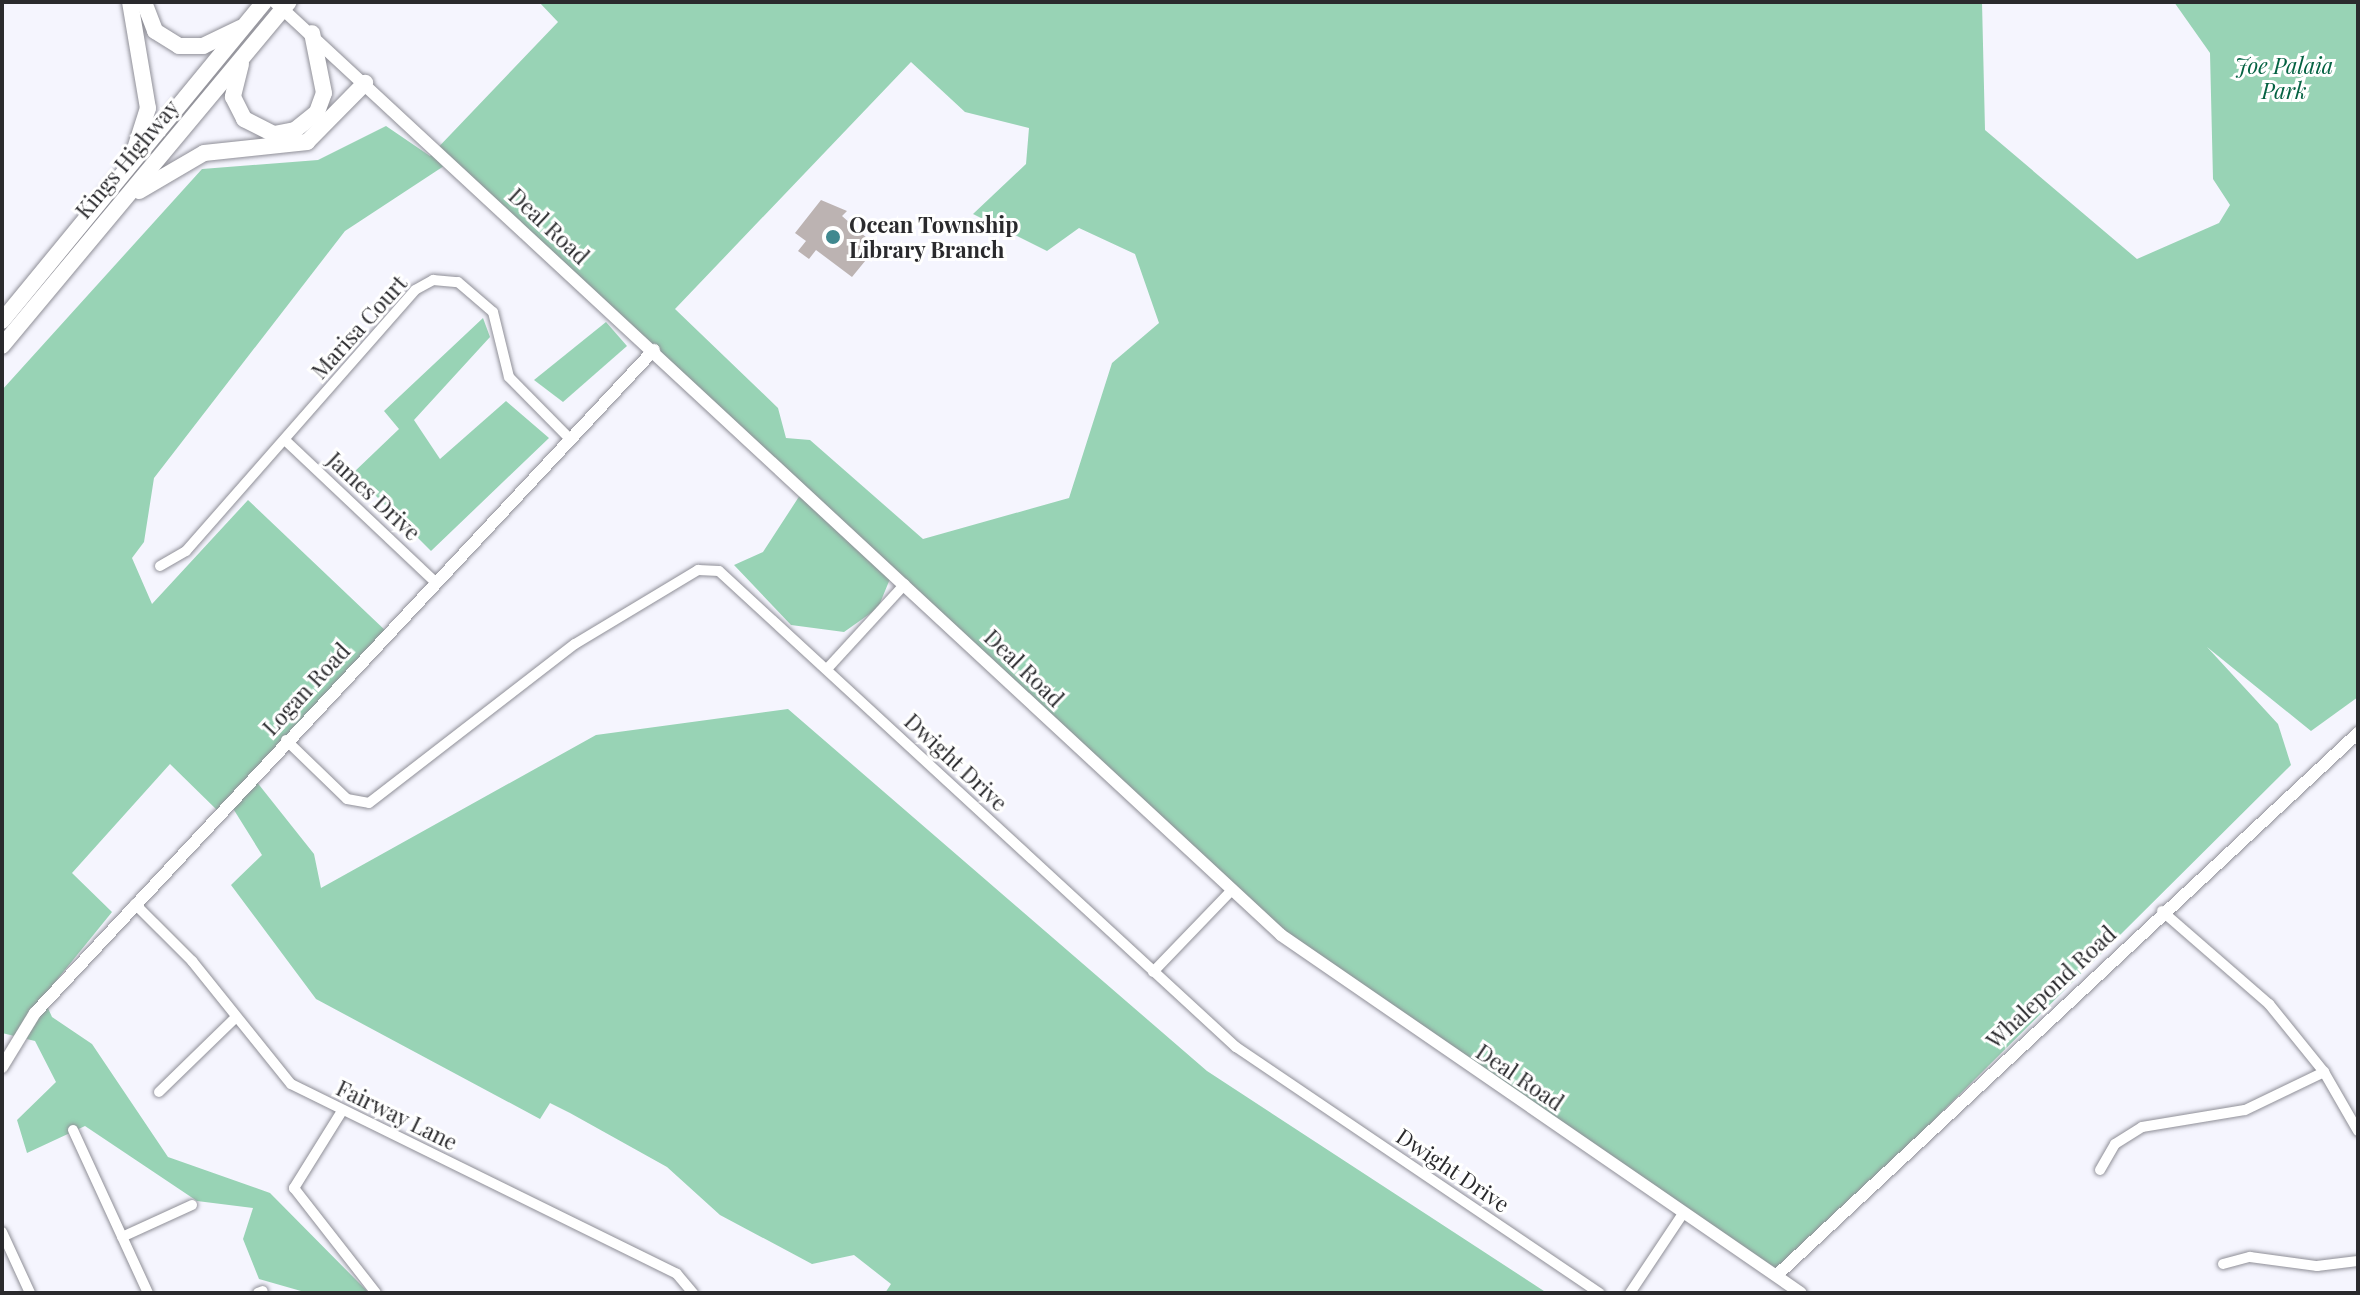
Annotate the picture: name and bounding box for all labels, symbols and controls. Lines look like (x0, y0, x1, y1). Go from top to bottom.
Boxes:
park label: Joe Palaia Park (2235, 52, 2333, 104)
street label: Kings Highway (70, 94, 184, 224)
street label: Deal Road (503, 182, 595, 270)
place label: Ocean Township Library Branch (849, 211, 1019, 262)
marker: Ocean Township Library Branch (824, 228, 842, 246)
street label: Marisa Court (306, 270, 412, 384)
street label: James Drive (322, 446, 426, 546)
street label: Deal Road (979, 624, 1069, 712)
street label: Logan Road (257, 638, 355, 740)
street label: Dwight Drive (899, 708, 1013, 816)
street label: Whalepond Road (1981, 920, 2121, 1054)
street label: Deal Road (1471, 1038, 1569, 1116)
street label: Fairway Lane (332, 1074, 462, 1156)
street label: Dwight Drive (1391, 1122, 1515, 1218)

